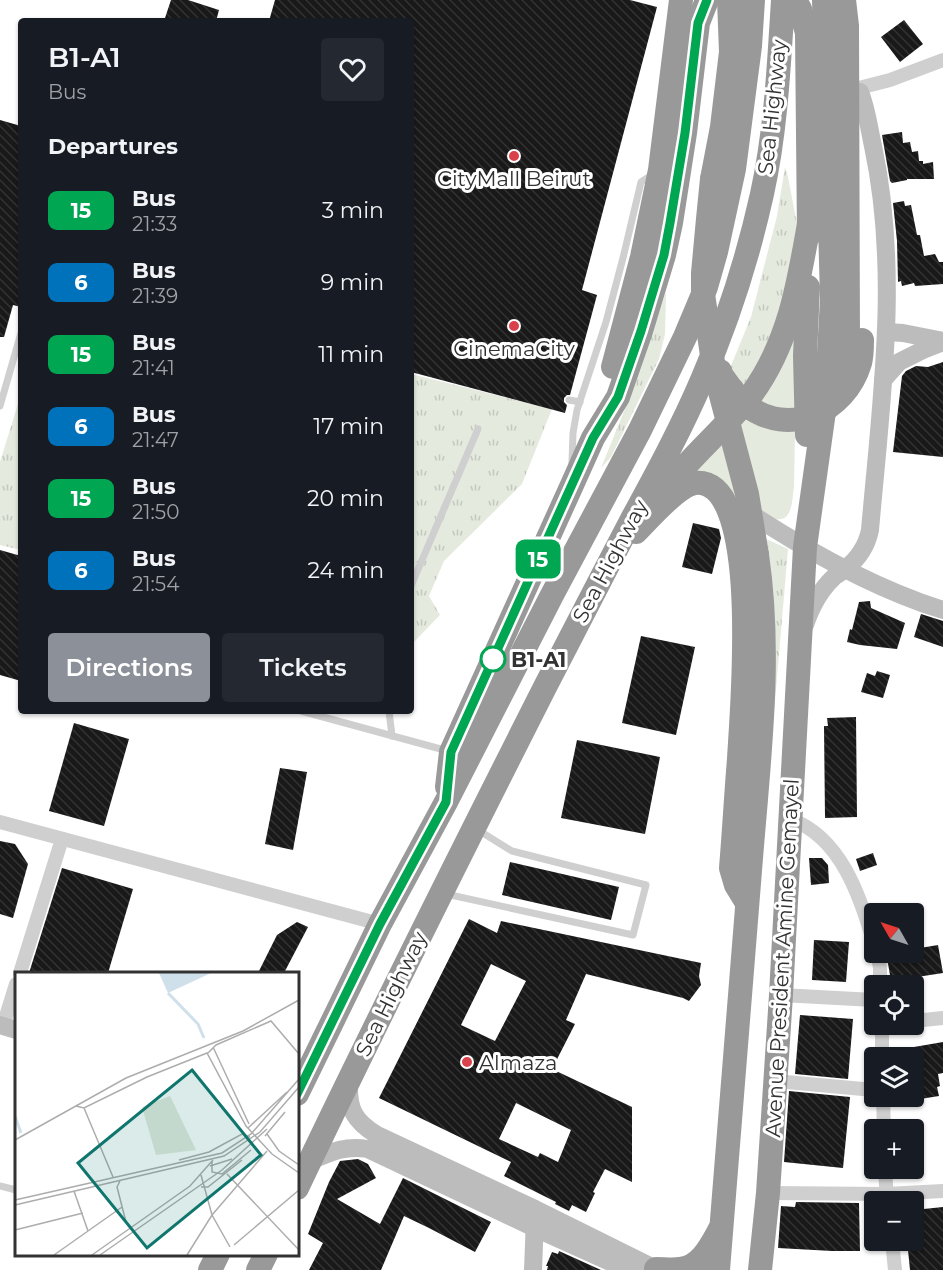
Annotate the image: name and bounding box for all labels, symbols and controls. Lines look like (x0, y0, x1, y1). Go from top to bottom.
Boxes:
button: heart (321, 38, 384, 101)
street label: Sea Highway (752, 38, 792, 176)
text: B1-A1 (48, 40, 121, 74)
text: Bus (48, 80, 86, 104)
text: Departures (48, 133, 178, 160)
marker: CityMall Beirut (507, 149, 521, 163)
place label: CityMall Beirut (437, 166, 591, 191)
text: Bus (132, 185, 176, 212)
text: 3 min (322, 197, 384, 224)
text: 15 (71, 198, 91, 223)
text: 21:33 (132, 212, 177, 236)
text: Bus (132, 257, 176, 284)
text: 9 min (321, 269, 384, 296)
text: 6 (74, 270, 88, 295)
text: 21:39 (132, 284, 178, 308)
marker: CinemaCity (507, 319, 521, 333)
text: Bus (132, 329, 176, 356)
place label: CinemaCity (453, 336, 575, 361)
text: 11 min (318, 341, 384, 368)
text: 15 (71, 342, 91, 367)
text: 21:41 (132, 356, 175, 380)
text: Bus (132, 401, 176, 428)
text: 17 min (313, 413, 384, 440)
text: 6 (74, 414, 88, 439)
text: 21:47 (132, 428, 179, 452)
text: Bus (132, 473, 176, 500)
text: 20 min (307, 485, 384, 512)
text: 15 (71, 486, 91, 511)
street label: Sea Highway (567, 495, 653, 627)
text: 21:50 (132, 500, 179, 524)
line badge: 15 (511, 540, 565, 578)
text: Bus (132, 545, 176, 572)
text: 15 (528, 547, 548, 572)
text: 24 min (308, 557, 384, 584)
text: 6 (74, 558, 88, 583)
text: 21:54 (132, 572, 179, 596)
button: Directions (48, 633, 210, 702)
button: Tickets (222, 633, 384, 702)
marker: B1-A1 (480, 646, 506, 672)
place label: B1-A1 (511, 647, 566, 672)
street label: Avenue President Amine Gemayel (760, 778, 804, 1138)
north arrow (864, 903, 924, 963)
map controls (864, 903, 924, 1251)
street label: Sea Highway (350, 927, 432, 1060)
inset map (15, 972, 298, 1255)
button: locate (864, 975, 924, 1035)
button: layers (864, 1047, 924, 1107)
place label: Almaza (479, 1050, 558, 1075)
marker: Almaza (460, 1055, 474, 1069)
button: + (864, 1119, 924, 1179)
button: − (864, 1191, 924, 1251)

